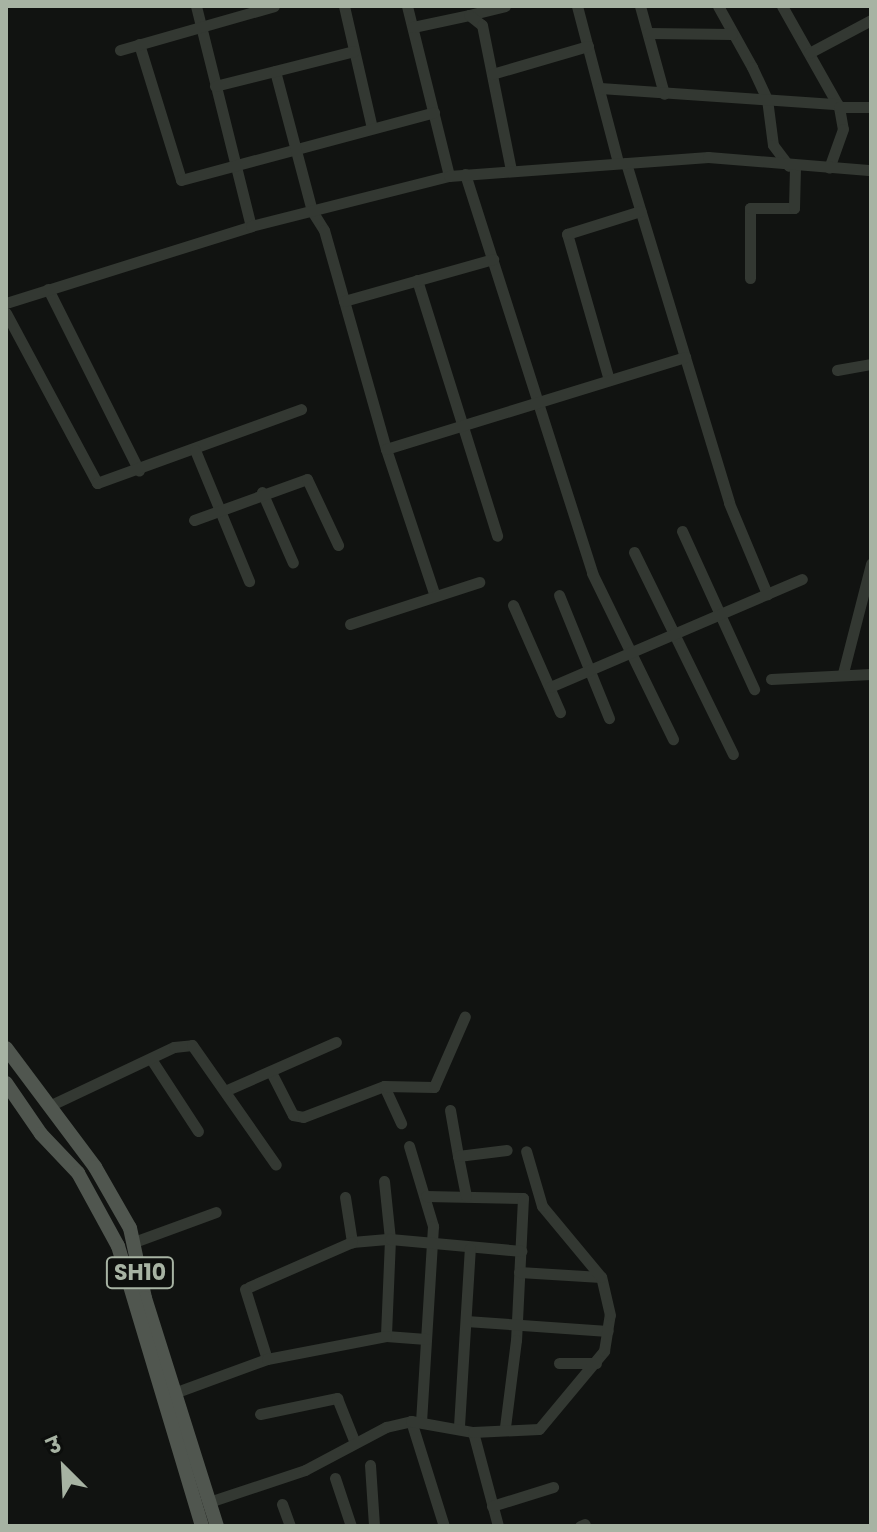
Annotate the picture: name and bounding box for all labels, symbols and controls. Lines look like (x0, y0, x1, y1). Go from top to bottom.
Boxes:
road number: SH10 (104, 1255, 176, 1291)
north arrow (24, 1428, 104, 1508)
text: उ (42, 1429, 66, 1462)

